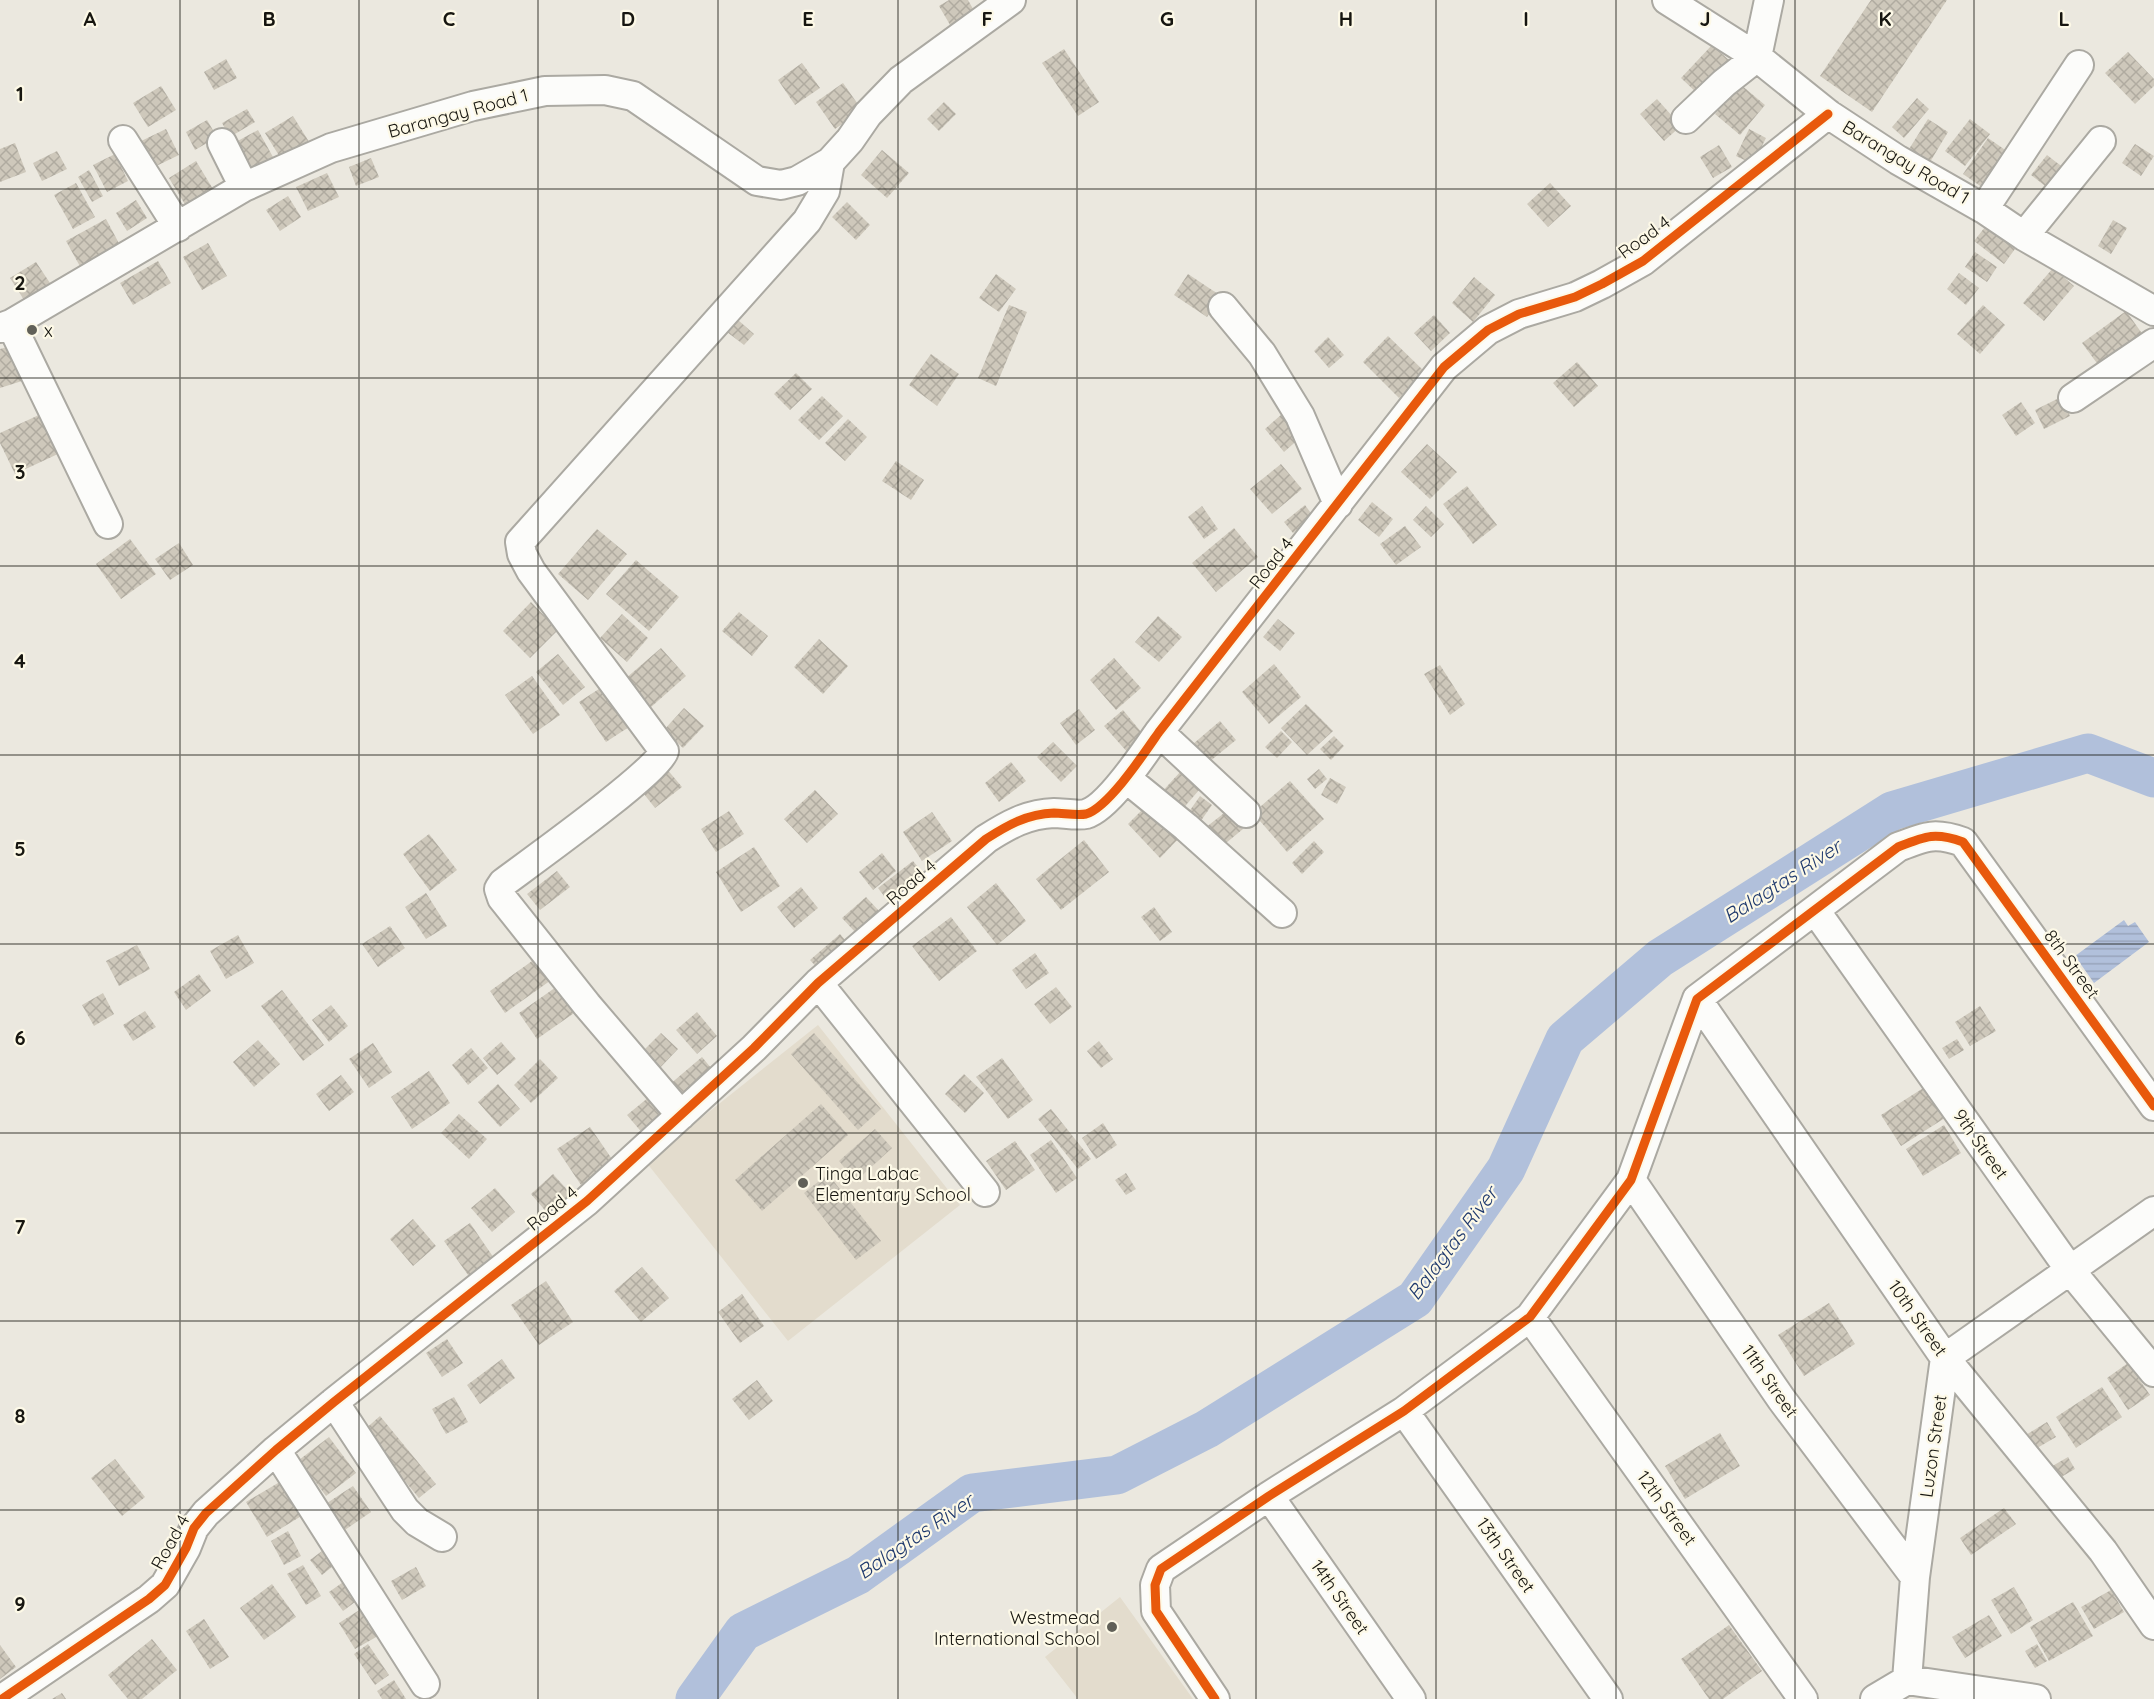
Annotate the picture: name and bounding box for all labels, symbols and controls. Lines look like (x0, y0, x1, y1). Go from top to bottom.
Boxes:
text: A (84, 6, 97, 31)
text: B (262, 6, 276, 31)
text: C (443, 6, 456, 31)
text: D (621, 6, 635, 31)
text: E (802, 6, 814, 31)
text: F (981, 6, 993, 31)
text: G (1160, 6, 1174, 31)
text: H (1339, 6, 1353, 31)
text: I (1523, 6, 1529, 31)
text: J (1699, 6, 1711, 31)
text: K (1878, 6, 1892, 31)
text: L (2058, 6, 2070, 31)
text: 1 (16, 81, 24, 106)
street label: Barangay Road 1 (385, 83, 531, 143)
street label: Barangay Road 1 (1838, 115, 1974, 209)
street label: Road 4 (1613, 210, 1675, 264)
text: 2 (14, 270, 26, 295)
place label: x (44, 319, 53, 342)
marker: x (25, 323, 39, 337)
text: 3 (15, 459, 25, 484)
street label: Road 4 (1244, 533, 1298, 593)
text: 4 (14, 648, 26, 673)
water label: Balagtas River (1718, 832, 1847, 928)
text: 5 (14, 836, 26, 861)
street label: Road 4 (881, 854, 941, 910)
street label: 8th Street (2039, 925, 2105, 1003)
text: 6 (14, 1025, 26, 1050)
street label: 9th Street (1948, 1104, 2014, 1184)
place label: Tinga Labac Elementary School (815, 1162, 971, 1206)
marker: Tinga Labac Elementary School (796, 1176, 810, 1190)
street label: Road 4 (522, 1180, 582, 1236)
water label: Balagtas River (1401, 1180, 1504, 1305)
text: 7 (15, 1214, 26, 1239)
street label: 10th Street (1883, 1275, 1953, 1361)
street label: 11th Street (1737, 1340, 1803, 1422)
street label: Luzon Street (1914, 1393, 1952, 1499)
text: 8 (15, 1403, 26, 1428)
street label: 12th Street (1632, 1466, 1702, 1550)
water label: Balagtas River (852, 1487, 980, 1584)
street label: Road 4 (146, 1511, 194, 1573)
street label: 13th Street (1472, 1513, 1540, 1597)
street label: 14th Street (1306, 1555, 1374, 1639)
text: 9 (14, 1591, 26, 1616)
place label: Westmead International School (934, 1606, 1100, 1650)
marker: Westmead International School (1105, 1620, 1119, 1634)

